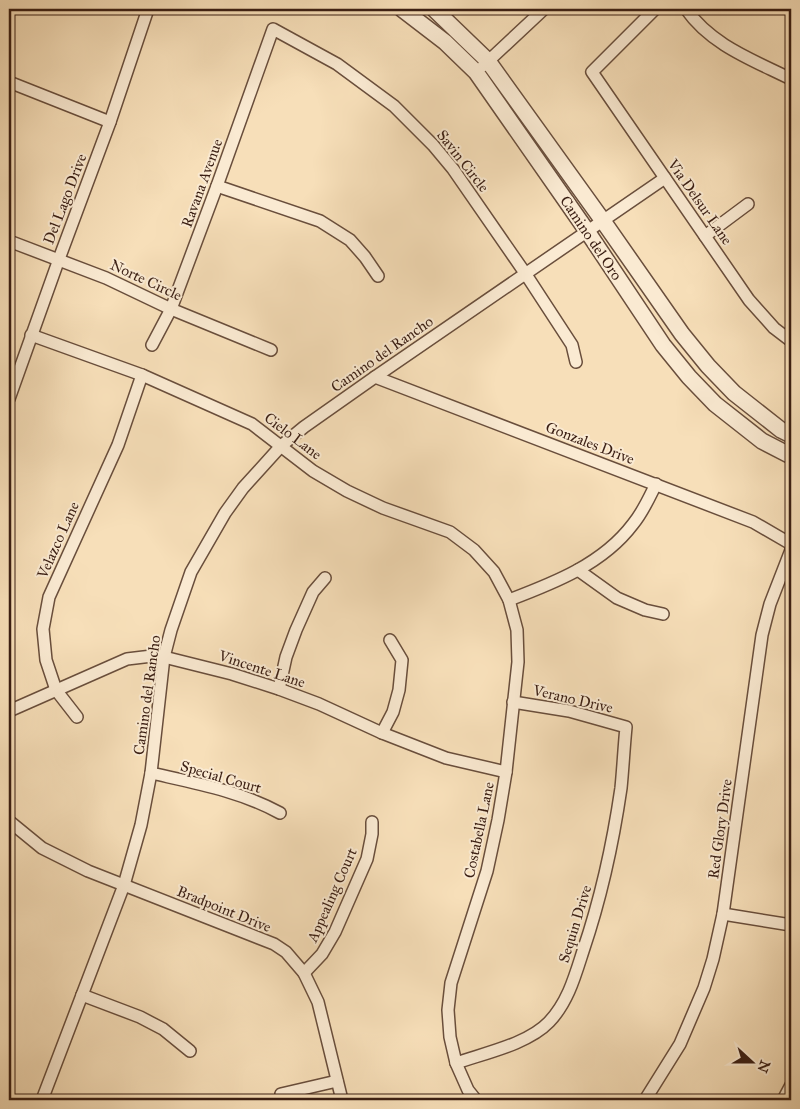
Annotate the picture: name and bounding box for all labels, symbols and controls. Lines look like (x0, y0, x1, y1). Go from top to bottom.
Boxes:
street label: Savin Circle (433, 126, 493, 196)
street label: Ravana Avenue (178, 136, 226, 230)
street label: Del Lago Drive (40, 151, 90, 247)
street label: Via Delsur Lane (663, 155, 736, 248)
street label: Camino del Oro (556, 192, 626, 284)
street label: Norte Circle (107, 256, 185, 304)
street label: Camino del Rancho (327, 312, 437, 396)
street label: Cielo Lane (261, 409, 325, 463)
street label: Gonzales Drive (543, 418, 637, 468)
street label: Velazco Lane (33, 499, 83, 582)
street label: Camino del Rancho (130, 634, 164, 756)
street label: Vincente Lane (216, 646, 308, 691)
street label: Verano Drive (530, 681, 615, 717)
street label: Special Court (178, 757, 264, 797)
street label: Red Glory Drive (704, 778, 736, 880)
street label: Costabella Lane (460, 780, 498, 880)
street label: Appealing Court (303, 845, 361, 946)
street label: Bradpoint Drive (174, 882, 274, 936)
street label: Sequin Drive (555, 883, 596, 965)
north arrow (728, 1036, 778, 1086)
text: N (754, 1058, 774, 1075)

